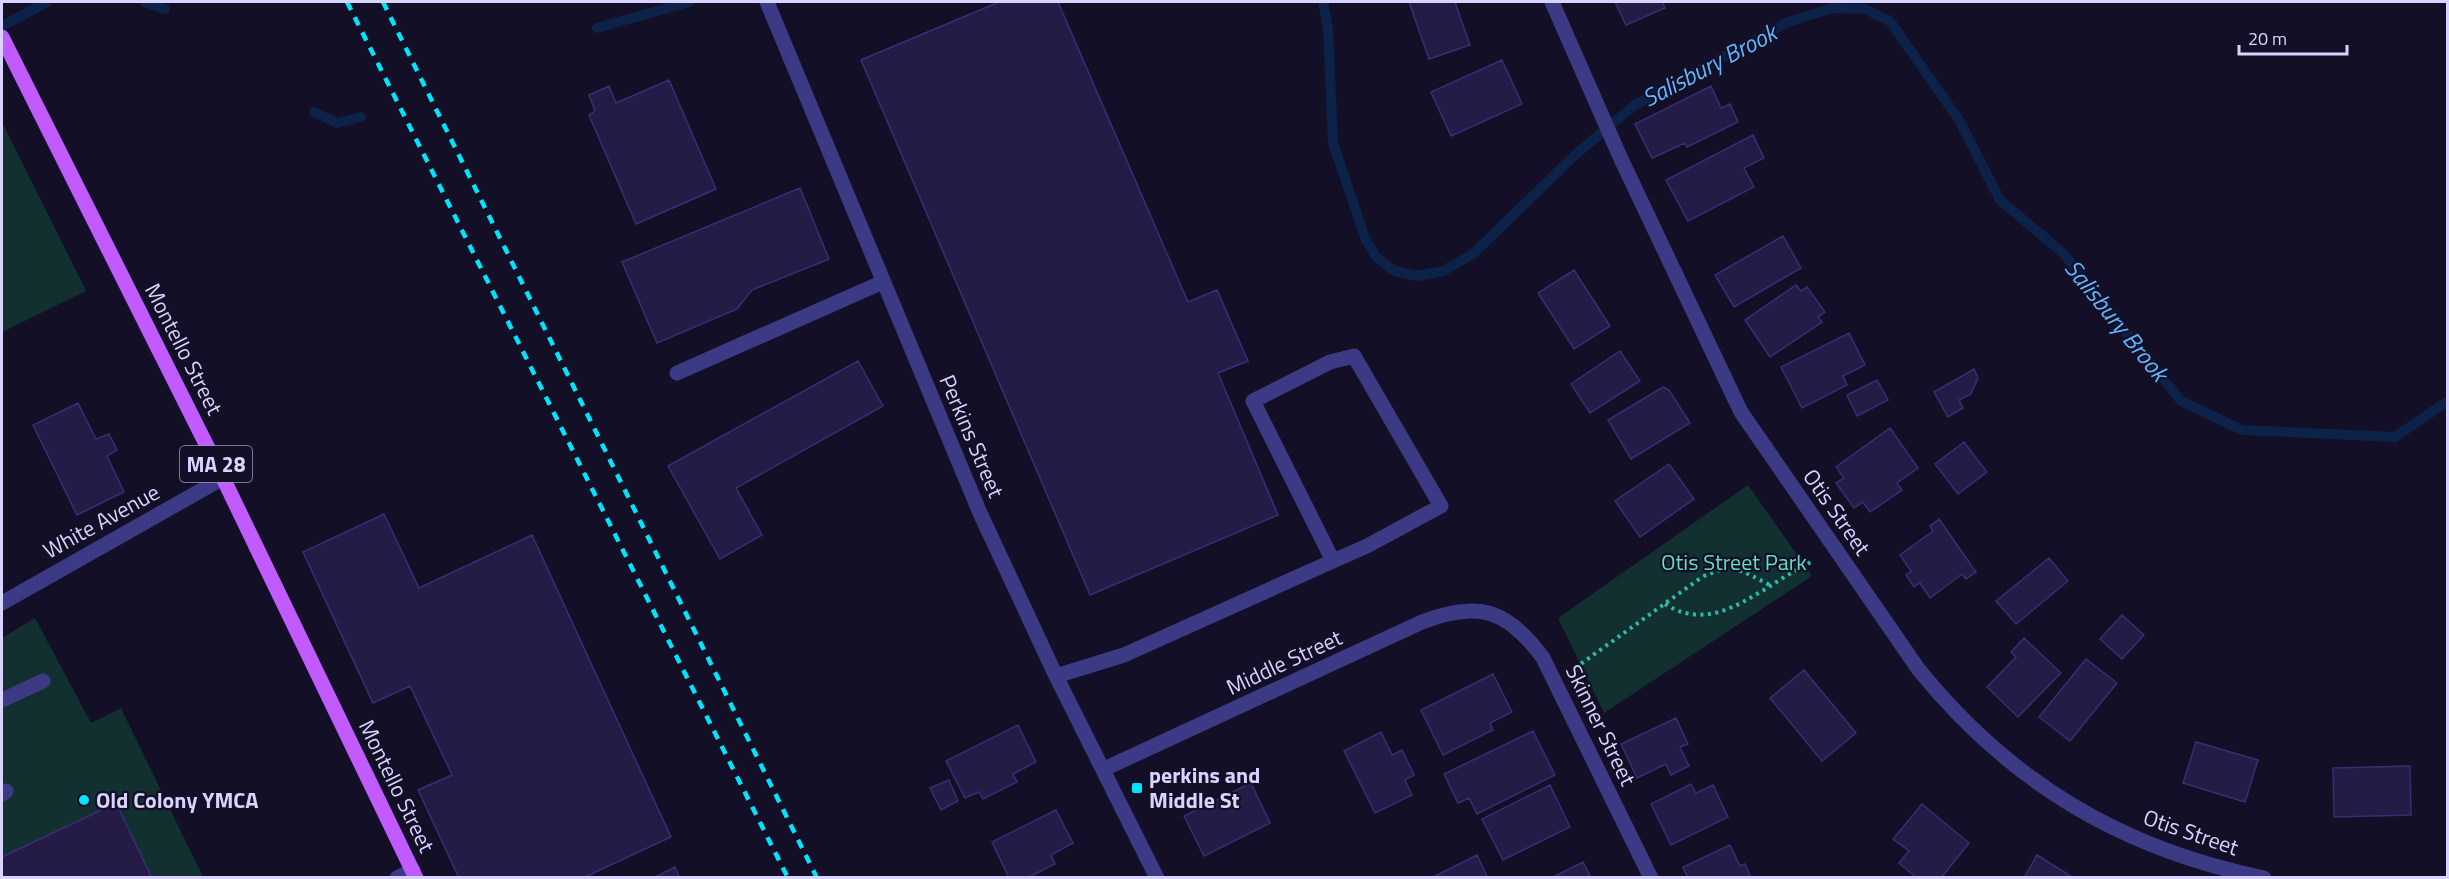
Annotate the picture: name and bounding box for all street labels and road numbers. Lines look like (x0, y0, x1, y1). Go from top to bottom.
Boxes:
street label: Montello Street (136, 277, 232, 421)
street label: Perkins Street (931, 369, 1013, 503)
road number: MA 28 (180, 446, 252, 482)
street label: Otis Street (1795, 462, 1879, 562)
street label: White Avenue (37, 475, 165, 567)
street label: Middle Street (1220, 620, 1348, 704)
street label: Skinner Street (1557, 659, 1645, 792)
street label: Montello Street (350, 714, 444, 858)
street label: Otis Street (2139, 800, 2244, 864)

